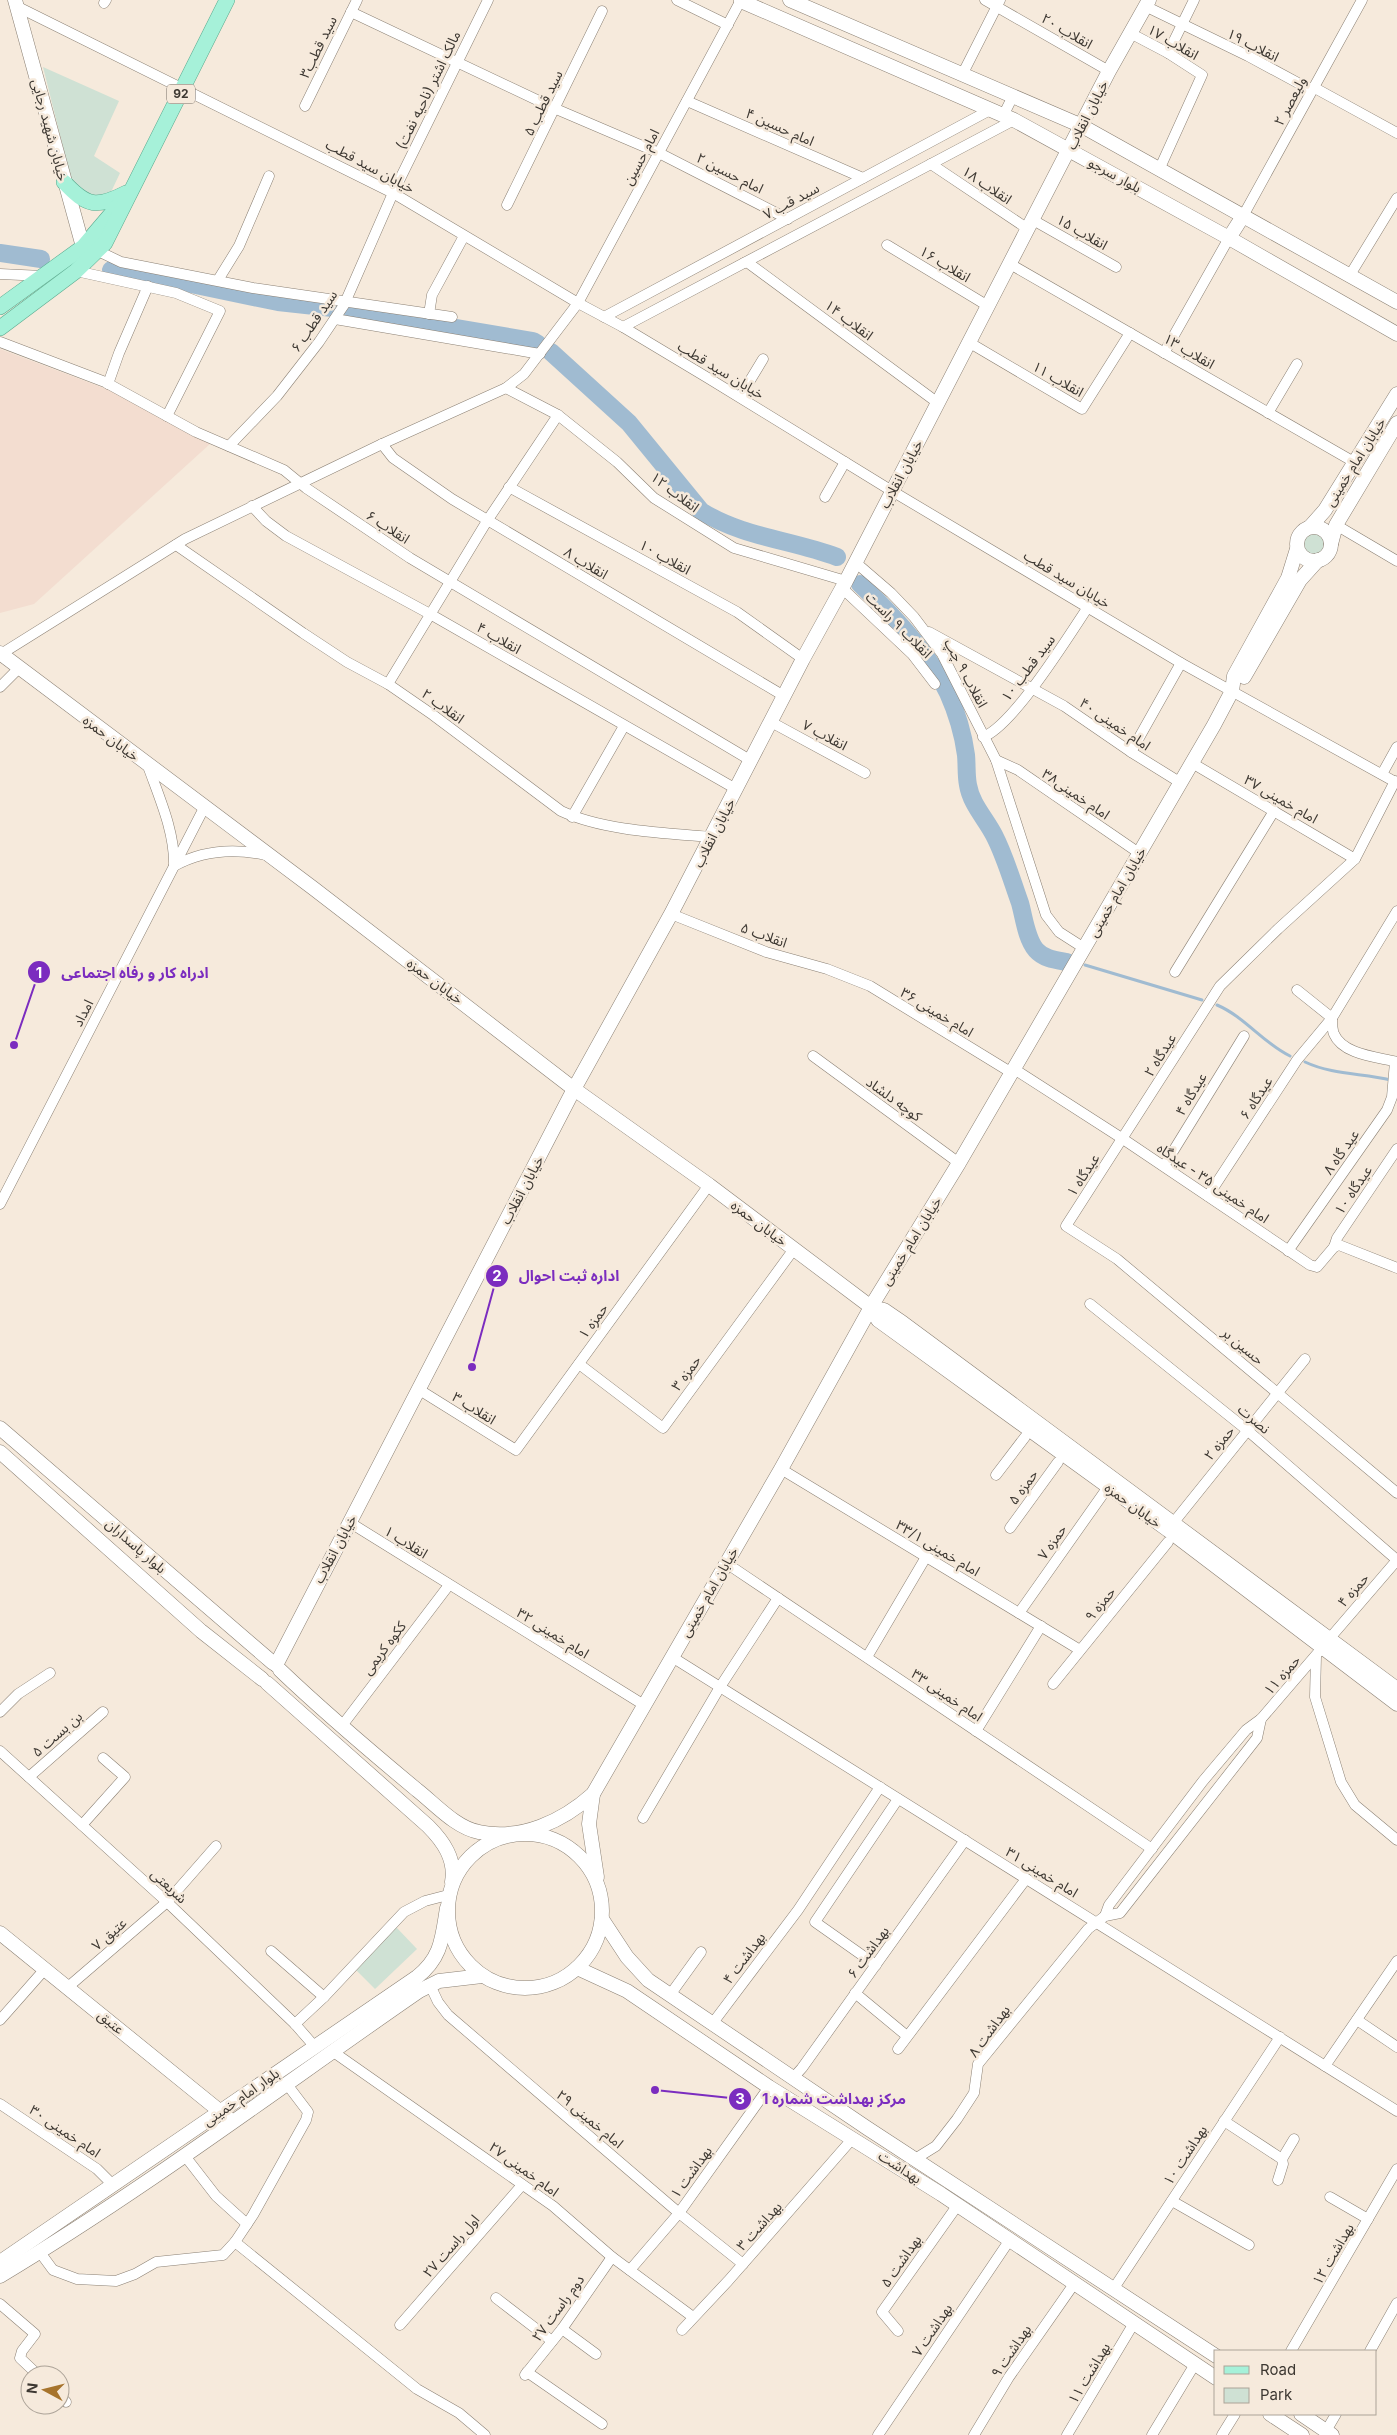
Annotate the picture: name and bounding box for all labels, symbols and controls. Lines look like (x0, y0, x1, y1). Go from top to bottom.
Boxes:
street label: انقلاب ۲۰ (1038, 9, 1096, 52)
street label: سید قطب۳ (295, 13, 340, 81)
street label: انقلاب ۱۷ (1144, 20, 1202, 63)
street label: انقلاب ۱۹ (1224, 24, 1282, 65)
street label: مالک اشتر (ناحیه نفت) (391, 28, 465, 152)
street label: سید قطب ۵ (519, 67, 566, 139)
street label: ولیعصر ۲ (1270, 73, 1310, 129)
street label: خیابان شهید رجایی (28, 77, 72, 183)
street label: خیابان انقلاب (1062, 77, 1112, 153)
road number: 92 (167, 85, 195, 104)
street label: امام حسین ۴ (742, 104, 817, 152)
street label: امام حسین (619, 126, 665, 189)
street label: خیابان سید قطب (323, 135, 417, 197)
street label: امام حسین ۲ (692, 148, 767, 199)
street label: بلوار سرجو (1085, 153, 1145, 197)
street label: انقلاب ۱۸ (959, 162, 1015, 208)
street label: سید قب ۷ (760, 179, 822, 223)
street label: انقلاب ۱۵ (1053, 210, 1111, 253)
street label: انقلاب ۱۶ (917, 242, 974, 286)
street label: سید قطب ۶ (287, 287, 341, 355)
street label: انقلاب ۱۴ (822, 296, 877, 344)
street label: انقلاب ۱۳ (1160, 329, 1218, 372)
street label: خیابان سید قطب (674, 337, 768, 403)
street label: انقلاب ۱۱ (1029, 357, 1087, 400)
street label: خیابان امام خمینی (1321, 414, 1391, 511)
street label: خیابان انقلاب (875, 437, 927, 511)
street label: انقلاب ۱۲ (648, 468, 703, 516)
street label: انقلاب ۶ (363, 506, 413, 547)
street label: انقلاب ۱۰ (636, 535, 694, 578)
street label: انقلاب ۸ (561, 543, 611, 583)
street label: خیابان سید قطب (1020, 546, 1114, 612)
street label: انقلاب ۹ راست (862, 588, 936, 662)
street label: انقلاب ۴ (474, 618, 524, 657)
street label: سید قطب ۱۰ (997, 631, 1058, 705)
street label: انقلاب ۹ چپ (939, 635, 992, 711)
street label: انقلاب ۲ (419, 685, 468, 727)
street label: امام خمینی ۴۰ (1075, 694, 1154, 756)
street label: خیابان حمزه (79, 711, 143, 765)
street label: انقلاب ۷ (800, 716, 851, 754)
street label: امام خمینی۳۸ (1037, 765, 1113, 825)
street label: امام خمینی ۳۷ (1240, 771, 1321, 829)
street label: خیابان انقلاب (689, 795, 739, 871)
street label: خیابان امام خمینی (1084, 844, 1152, 941)
street label: انقلاب ۵ (738, 918, 790, 951)
street label: خیابان حمزه (403, 954, 467, 1008)
callout: ادراه کار و رفاه اجتماعی (27, 957, 219, 987)
text: 1 (36, 963, 42, 982)
text: ادراه کار و رفاه اجتماعی (61, 963, 209, 982)
street label: امام خمینی ۳۶ (896, 983, 977, 1043)
street label: امداد (69, 996, 97, 1029)
street label: عیدگاه ۲ (1140, 1030, 1179, 1079)
street label: عیدگاه ۴ (1171, 1069, 1210, 1118)
street label: کوچه دلشاد (862, 1073, 925, 1126)
street label: عیدگاه ۶ (1236, 1073, 1276, 1122)
street label: عید گاه ۸ (1319, 1126, 1362, 1178)
street label: امام خمینی ۳۵ - عیدگاه (1152, 1139, 1273, 1229)
street label: عیدگاه ۱ (1063, 1150, 1103, 1199)
street label: خیابان انقلاب (496, 1153, 548, 1227)
street label: عیدگاه ۱۰ (1330, 1162, 1375, 1217)
street label: خیابان امام خمینی (877, 1193, 947, 1290)
street label: خیابان حمزه (727, 1196, 791, 1250)
callout: اداره ثبت احوال (484, 1261, 630, 1291)
text: 2 (492, 1266, 502, 1285)
text: اداره ثبت احوال (519, 1266, 619, 1285)
street label: حمزه ۱ (574, 1300, 612, 1342)
street label: حسین بر (1218, 1323, 1267, 1369)
street label: حمزه ۳ (667, 1352, 705, 1394)
street label: انقلاب ۳ (449, 1388, 499, 1428)
street label: نصرت (1234, 1400, 1274, 1438)
street label: حمزه ۲ (1200, 1422, 1238, 1464)
street label: حمزه ۵ (1004, 1466, 1042, 1508)
street label: خیابان حمزه (1101, 1478, 1165, 1532)
street label: خیابان انقلاب (309, 1512, 361, 1586)
street label: بلوار پاسداران (101, 1515, 170, 1578)
street label: امام خمینی ۳۳/۱ (892, 1516, 983, 1582)
street label: حمزه ۷ (1033, 1521, 1071, 1563)
street label: انقلاب ۱ (381, 1522, 431, 1562)
street label: خیابان امام خمینی (676, 1544, 744, 1641)
street label: حمزه ۴ (1333, 1569, 1373, 1611)
street label: حمزه ۹ (1081, 1583, 1119, 1625)
street label: امام خمینی ۳۲ (512, 1604, 593, 1664)
street label: ککوه کریمی (358, 1617, 410, 1678)
street label: حمزه ۱۱ (1260, 1651, 1304, 1699)
street label: امام خمینی ۳۳ (907, 1665, 986, 1727)
street label: بن بست ۵ (28, 1707, 86, 1761)
street label: امام خمینی ۳۱ (1001, 1843, 1082, 1903)
street label: شریعتی (147, 1865, 191, 1907)
street label: عتیق ۷ (88, 1914, 131, 1955)
street label: بهداشت ۶ (843, 1922, 893, 1982)
street label: بهداشت ۴ (719, 1928, 769, 1987)
street label: بهداشت ۸ (964, 2001, 1014, 2061)
street label: عتیق (94, 2006, 128, 2039)
street label: بلوار امام خمینی (199, 2064, 284, 2132)
callout: مرکز بهداشت شماره 1 (727, 2084, 916, 2114)
street label: امام خمینی ۲۹ (551, 2086, 627, 2154)
text: 3 (735, 2089, 745, 2108)
text: مرکز بهداشت شماره 1 (762, 2089, 906, 2108)
street label: امام خمینی ۳۰ (25, 2101, 104, 2163)
street label: بهداشت ۱۰ (1159, 2121, 1211, 2188)
street label: امام خمینی ۲۷ (484, 2138, 563, 2202)
street label: بهداشت ۱ (666, 2142, 716, 2202)
street label: بهداشت (875, 2146, 925, 2188)
street label: بهداشت ۳ (732, 2198, 786, 2254)
street label: ۲۷ اول راست (419, 2211, 483, 2281)
street label: بهداشت ۱۲ (1308, 2220, 1358, 2288)
street label: بهداشت ۵ (876, 2231, 926, 2291)
street label: ۲۷ دوم راست (528, 2271, 590, 2346)
street label: بهداشت ۷ (908, 2300, 956, 2360)
street label: بهداشت ۹ (987, 2321, 1035, 2381)
street label: بهداشت ۱۱ (1064, 2339, 1114, 2407)
legend (1214, 2350, 1377, 2415)
text: Road (1260, 2360, 1296, 2379)
north arrow (20, 2365, 70, 2415)
text: N (23, 2382, 41, 2395)
text: Park (1260, 2385, 1293, 2404)

